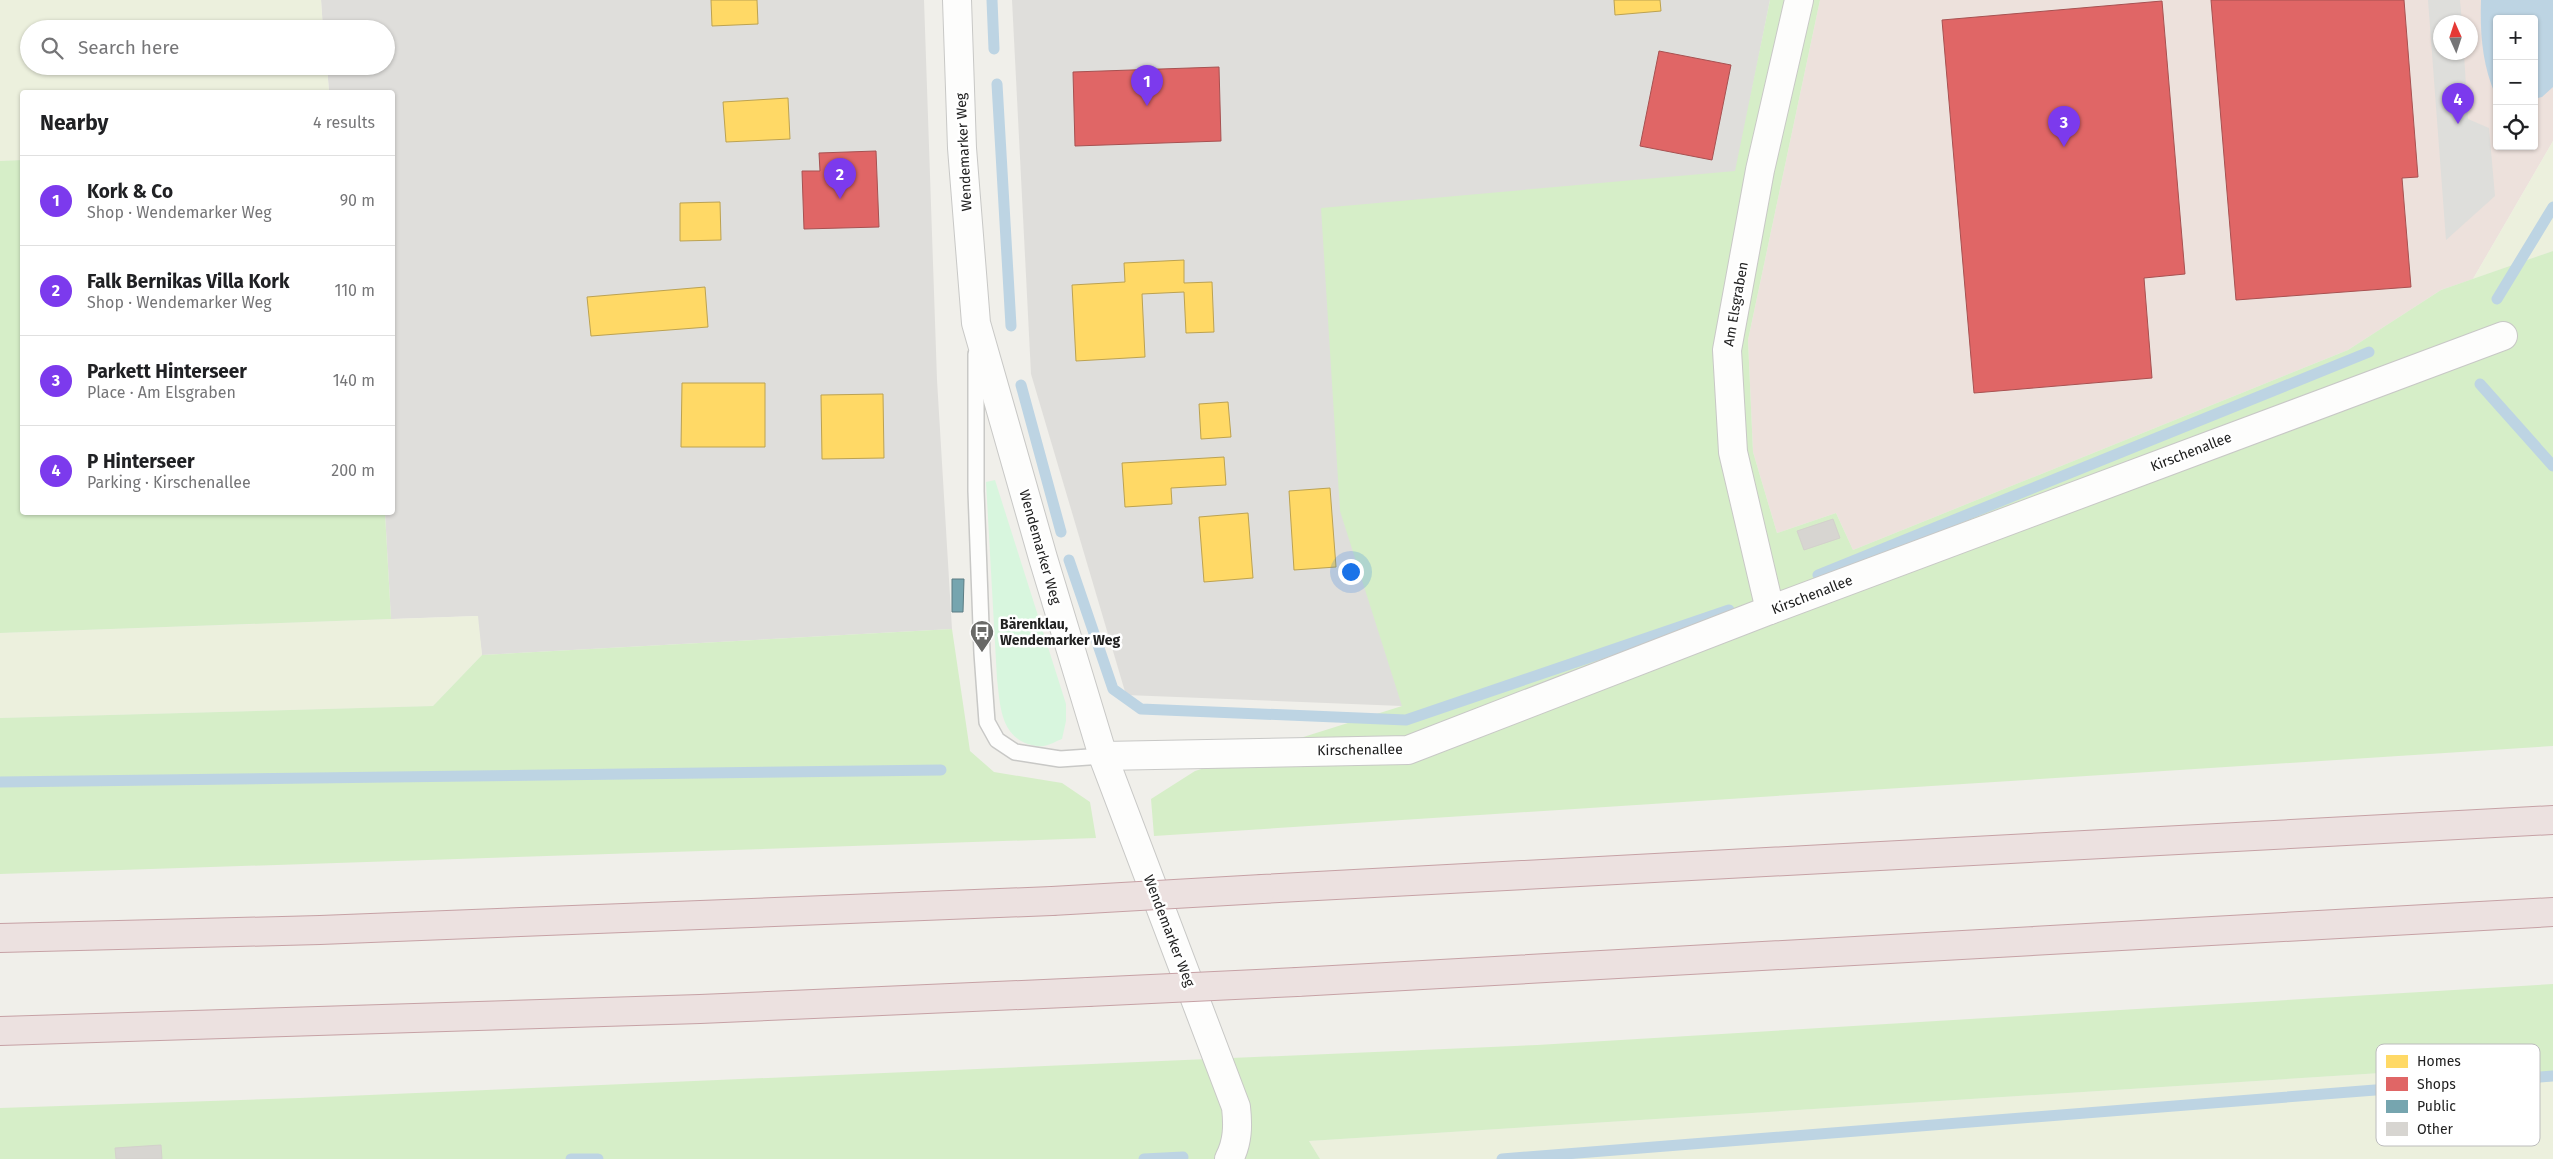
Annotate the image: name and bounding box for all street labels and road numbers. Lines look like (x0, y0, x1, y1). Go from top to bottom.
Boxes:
street label: Wendemarker Weg (952, 92, 976, 212)
street label: Am Elsgraben (1720, 260, 1752, 348)
street label: Kirschenallee (2148, 429, 2234, 475)
street label: Wendemarker Weg (1016, 488, 1065, 607)
street label: Kirschenallee (1769, 572, 1855, 618)
street label: Kirschenallee (1317, 741, 1403, 759)
street label: Wendemarker Weg (1140, 873, 1198, 990)

